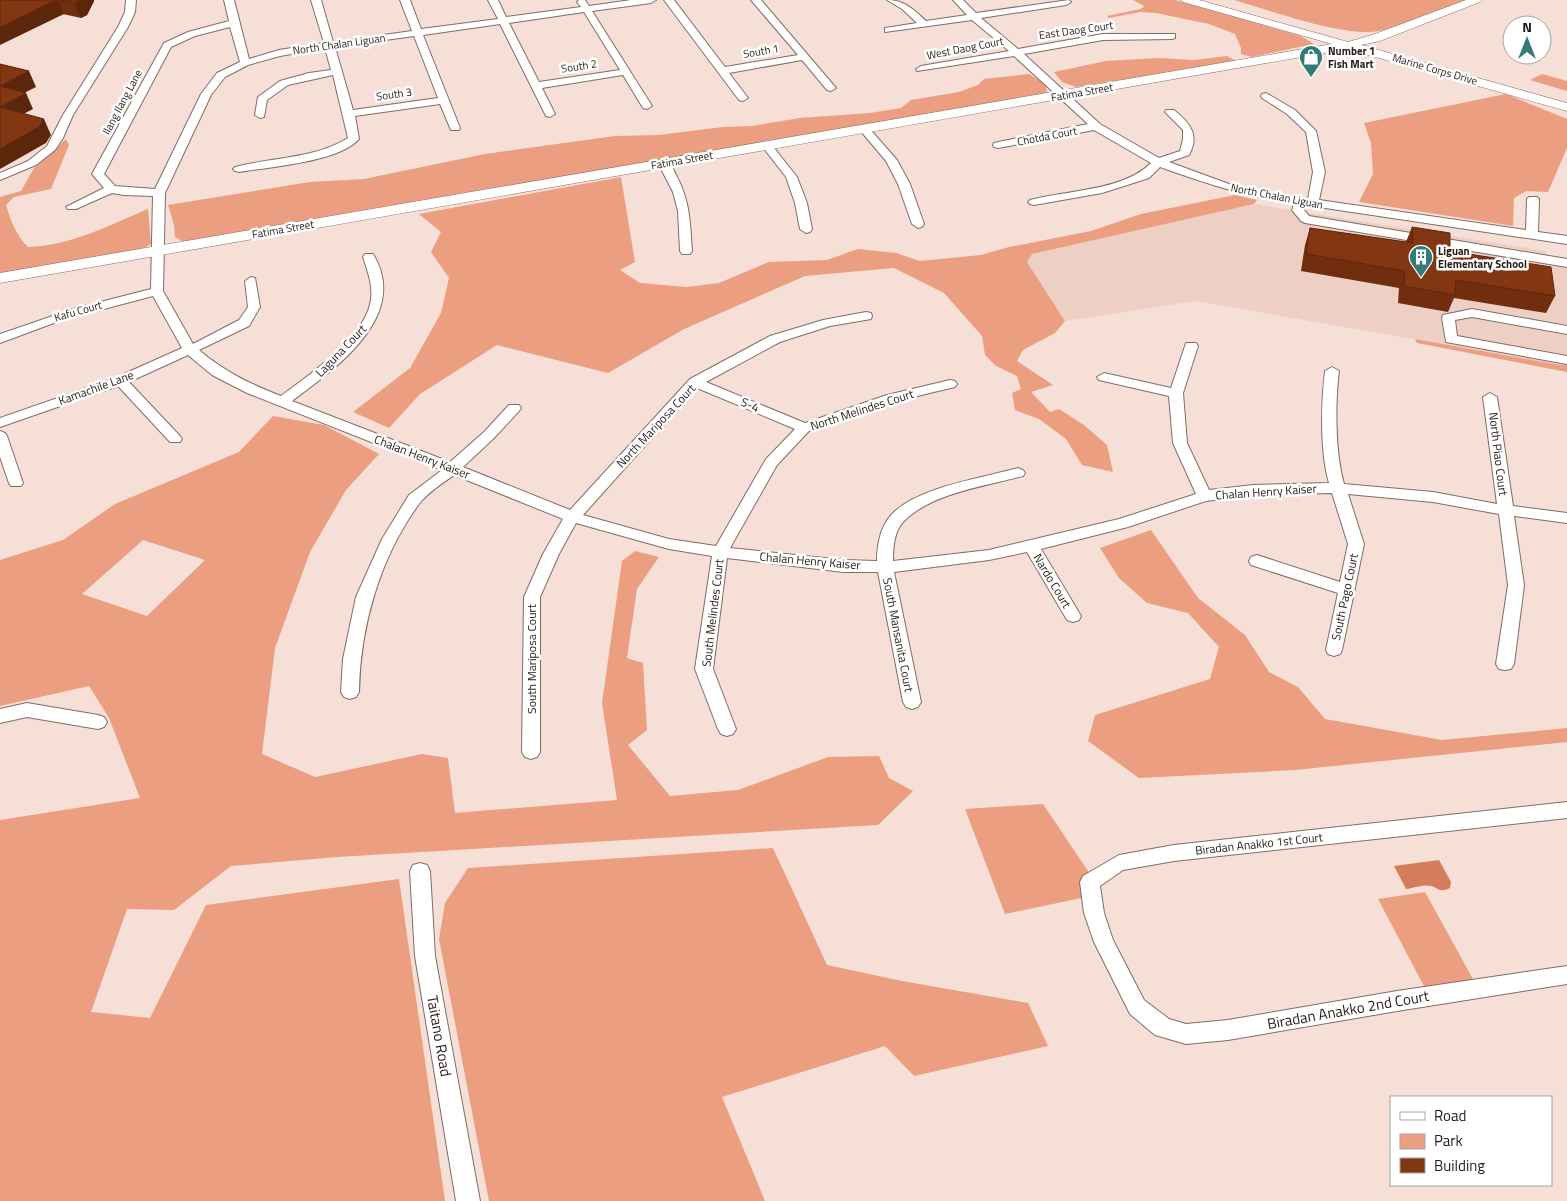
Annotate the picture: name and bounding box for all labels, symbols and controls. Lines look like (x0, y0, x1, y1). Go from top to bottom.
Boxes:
north arrow (1502, 15, 1552, 65)
text: N (1522, 16, 1532, 37)
street label: East Daog Court (1038, 17, 1114, 43)
street label: North Chalan Liguan (292, 30, 387, 58)
street label: West Daog Court (925, 33, 1005, 63)
street label: South 1 (742, 40, 780, 62)
place label: Number 1 Fish Mart (1328, 43, 1375, 72)
shop icon: Number 1 Fish Mart (1298, 44, 1324, 78)
street label: Marine Corps Drive (1391, 49, 1480, 89)
street label: South 2 (560, 55, 598, 77)
street label: Ilang Ilang Lane (98, 66, 146, 137)
street label: Fatima Street (1050, 79, 1114, 105)
street label: South 3 (375, 84, 413, 104)
street label: Chotda Court (1016, 122, 1078, 150)
street label: Fatima Street (650, 147, 714, 173)
street label: North Chalan Liguan (1230, 179, 1325, 213)
street label: Fatima Street (251, 216, 315, 242)
place label: Liguan Elementary School (1438, 243, 1527, 272)
building icon: Liguan Elementary School (1408, 244, 1434, 278)
street label: Kafu Court (52, 297, 104, 325)
street label: Laguna Court (311, 319, 371, 381)
street label: Kamachile Lane (55, 365, 136, 410)
street label: North Mariposa Court (611, 379, 700, 472)
street label: North Melindes Court (808, 384, 917, 435)
street label: S-4 (738, 392, 763, 417)
street label: North Piao Court (1484, 411, 1513, 498)
street label: Chalan Henry Kaiser (372, 430, 473, 484)
street label: Chalan Henry Kaiser (1215, 478, 1317, 505)
street label: Chalan Henry Kaiser (759, 547, 861, 574)
street label: Nardo Court (1029, 550, 1077, 612)
street label: South Pago Court (1326, 551, 1363, 642)
street label: South Melindes Court (696, 557, 729, 668)
street label: South Mansanita Court (878, 576, 919, 694)
street label: South Mariposa Court (522, 603, 541, 714)
street label: Biradan Anakko 1st Court (1194, 827, 1324, 860)
street label: Biradan Anakko 2nd Court (1265, 984, 1431, 1035)
street label: Taitano Road (421, 994, 458, 1078)
legend (1390, 1096, 1552, 1186)
text: Road (1434, 1104, 1466, 1127)
text: Park (1434, 1129, 1463, 1152)
text: Building (1434, 1154, 1485, 1177)

